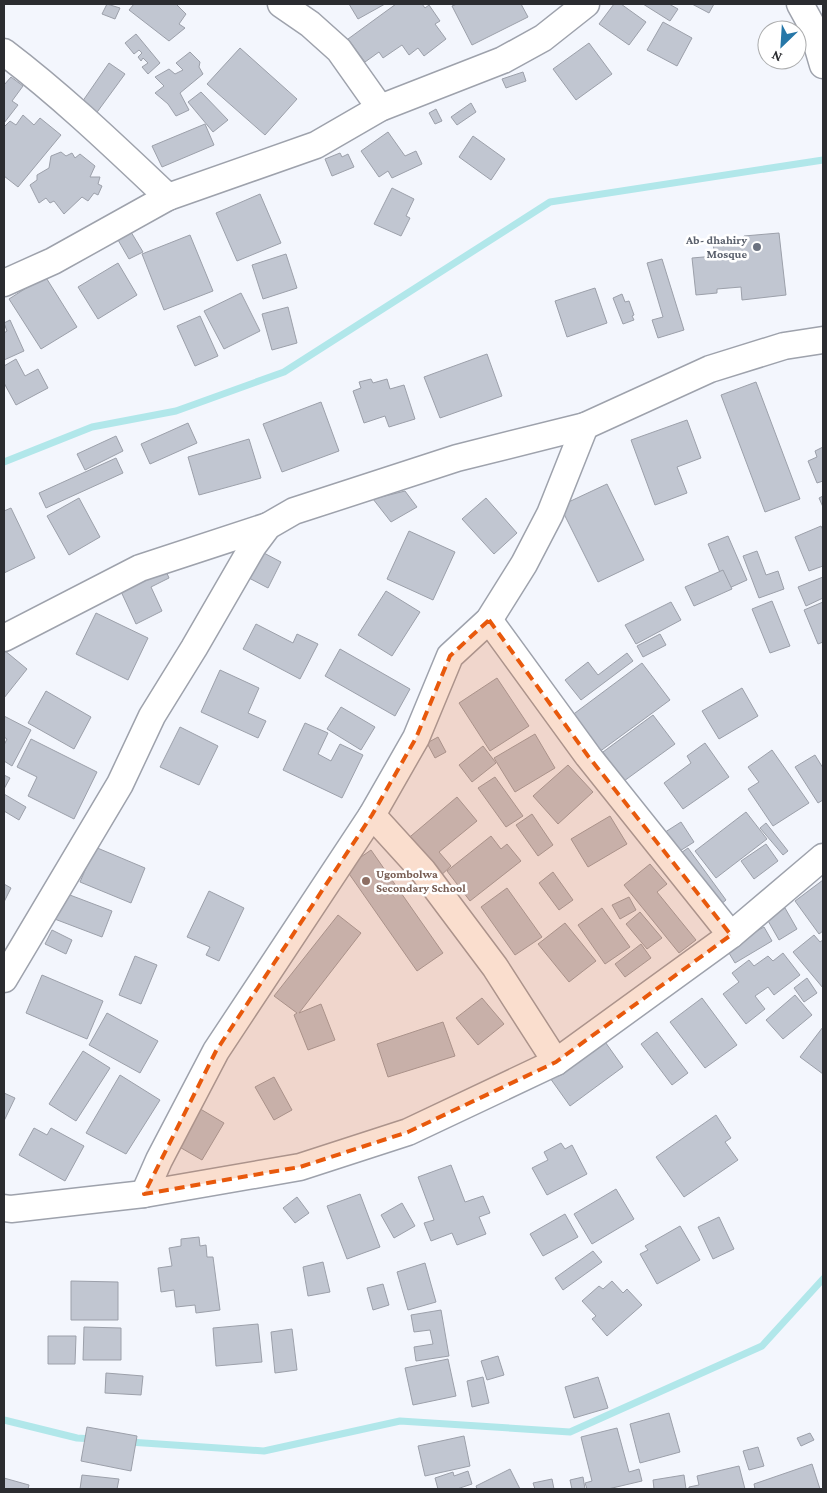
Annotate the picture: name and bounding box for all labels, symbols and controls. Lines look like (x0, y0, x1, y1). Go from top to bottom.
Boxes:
north arrow (757, 20, 807, 70)
text: N (768, 47, 784, 66)
place label: Ab- dhahiry Mosque (685, 233, 747, 261)
marker: Ab- dhahiry Mosque (751, 241, 763, 253)
place label: Ugombolwa Secondary School (376, 867, 466, 895)
marker: Ugombolwa Secondary School (360, 875, 372, 887)

